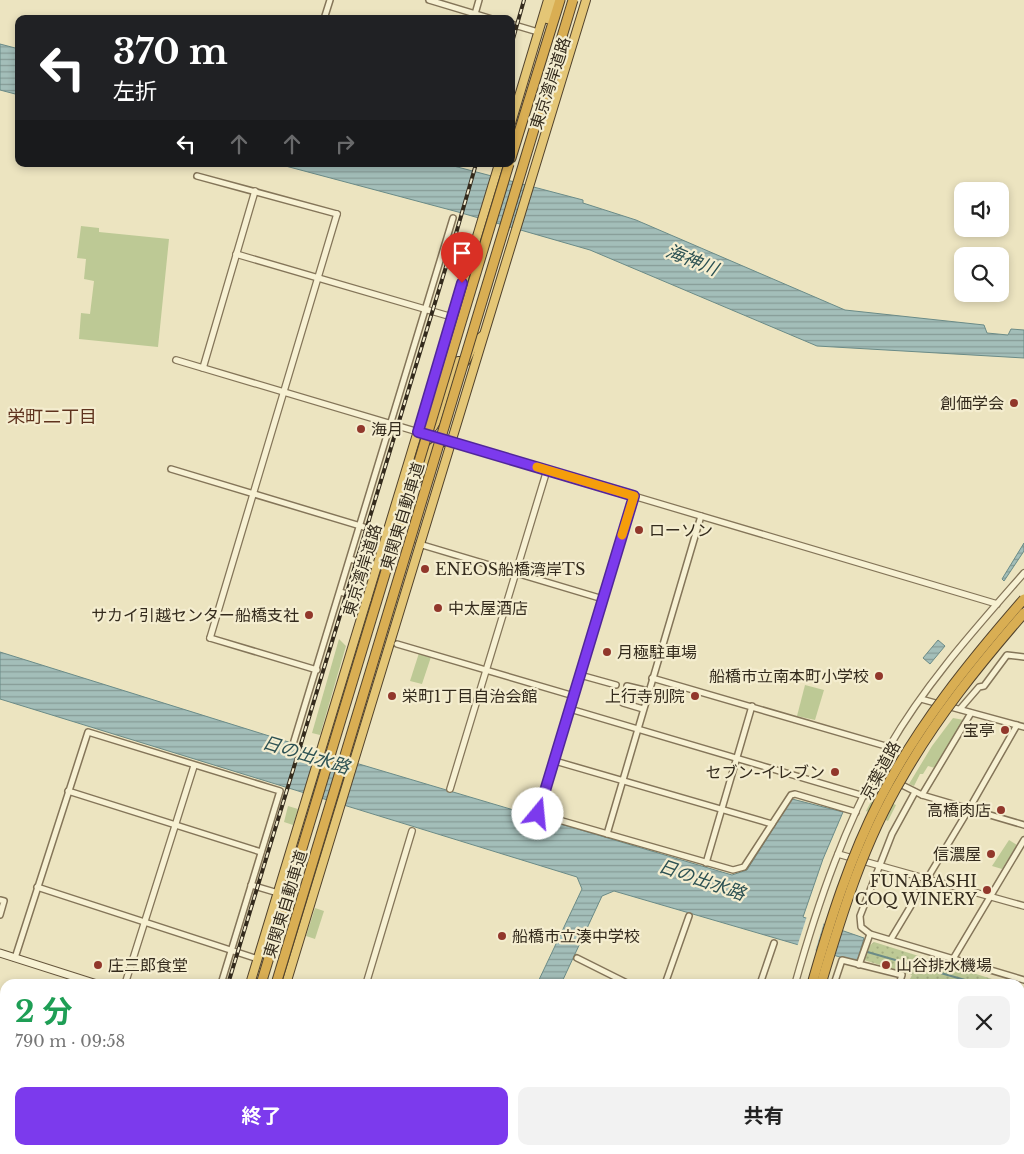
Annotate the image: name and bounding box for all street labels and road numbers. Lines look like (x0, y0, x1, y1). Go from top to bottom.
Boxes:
street label: 東京湾岸道路 (526, 34, 574, 132)
street label: 東関東自動車道 (376, 460, 428, 572)
street label: 東京湾岸道路 (338, 521, 386, 619)
street label: 京葉道路 (856, 737, 904, 803)
street label: 東関東自動車道 (259, 848, 311, 960)

